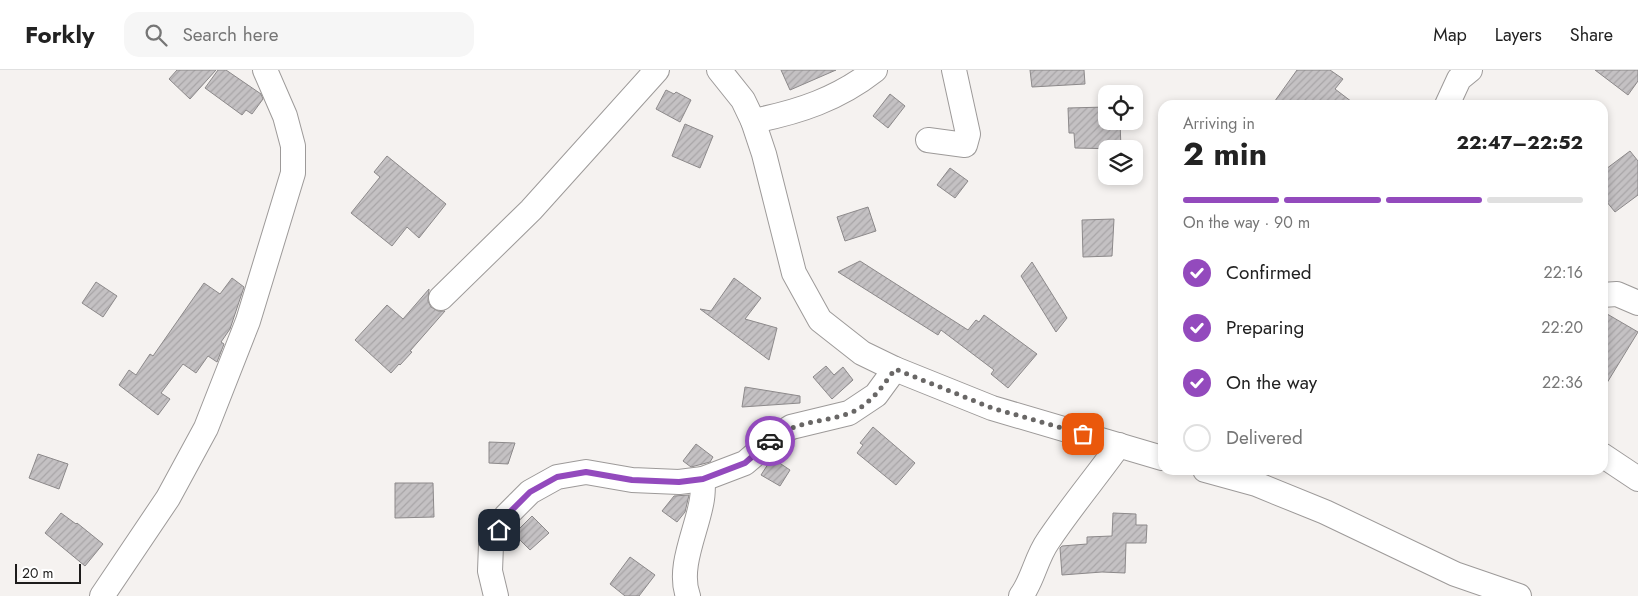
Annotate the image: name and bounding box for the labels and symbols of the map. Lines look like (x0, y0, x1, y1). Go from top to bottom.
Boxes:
pin (1062, 413, 1104, 455)
courier (745, 416, 795, 466)
pin (478, 509, 520, 551)
scale bar (15, 561, 81, 584)

